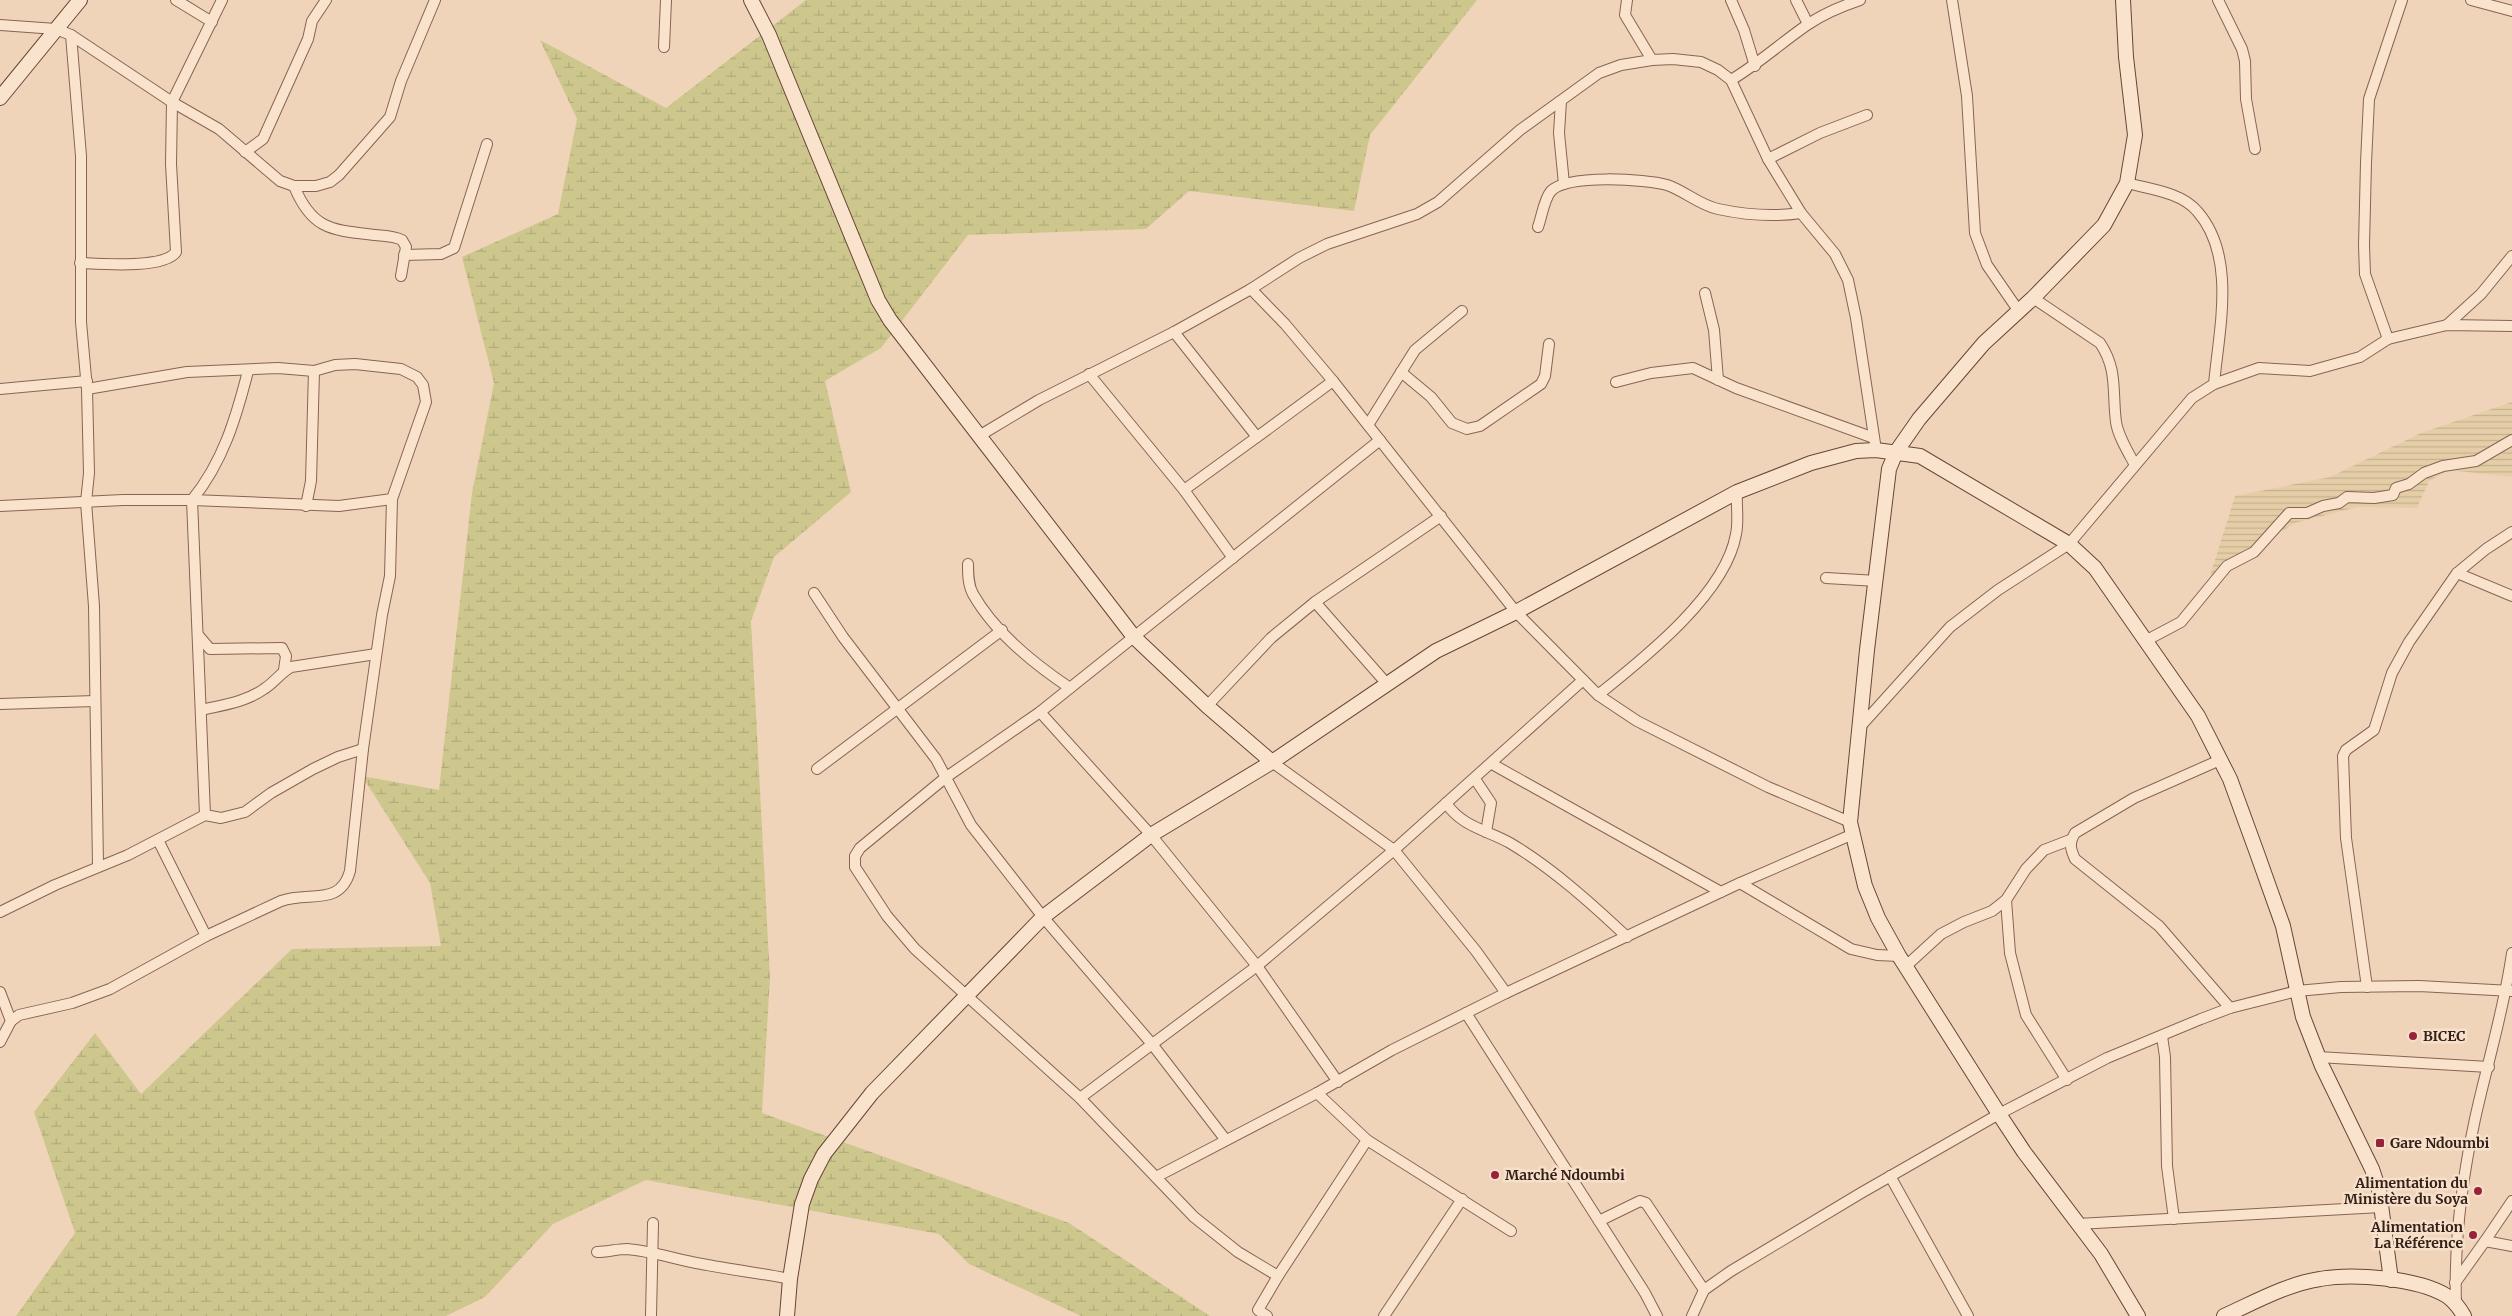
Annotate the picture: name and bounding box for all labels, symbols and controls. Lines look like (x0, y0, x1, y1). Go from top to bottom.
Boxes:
place label: BICEC (2423, 1027, 2466, 1045)
marker: BICEC (2407, 1030, 2419, 1042)
place label: Gare Ndoumbi (2390, 1134, 2490, 1152)
marker: Gare Ndoumbi (2374, 1137, 2386, 1149)
place label: Marché Ndoumbi (1505, 1166, 1625, 1184)
marker: Marché Ndoumbi (1489, 1169, 1501, 1181)
place label: Alimentation du Ministère du Soya (2344, 1174, 2468, 1208)
marker: Alimentation du Ministère du Soya (2472, 1185, 2484, 1197)
place label: Alimentation La Référence (2370, 1218, 2464, 1252)
marker: Alimentation La Référence (2467, 1229, 2479, 1241)

